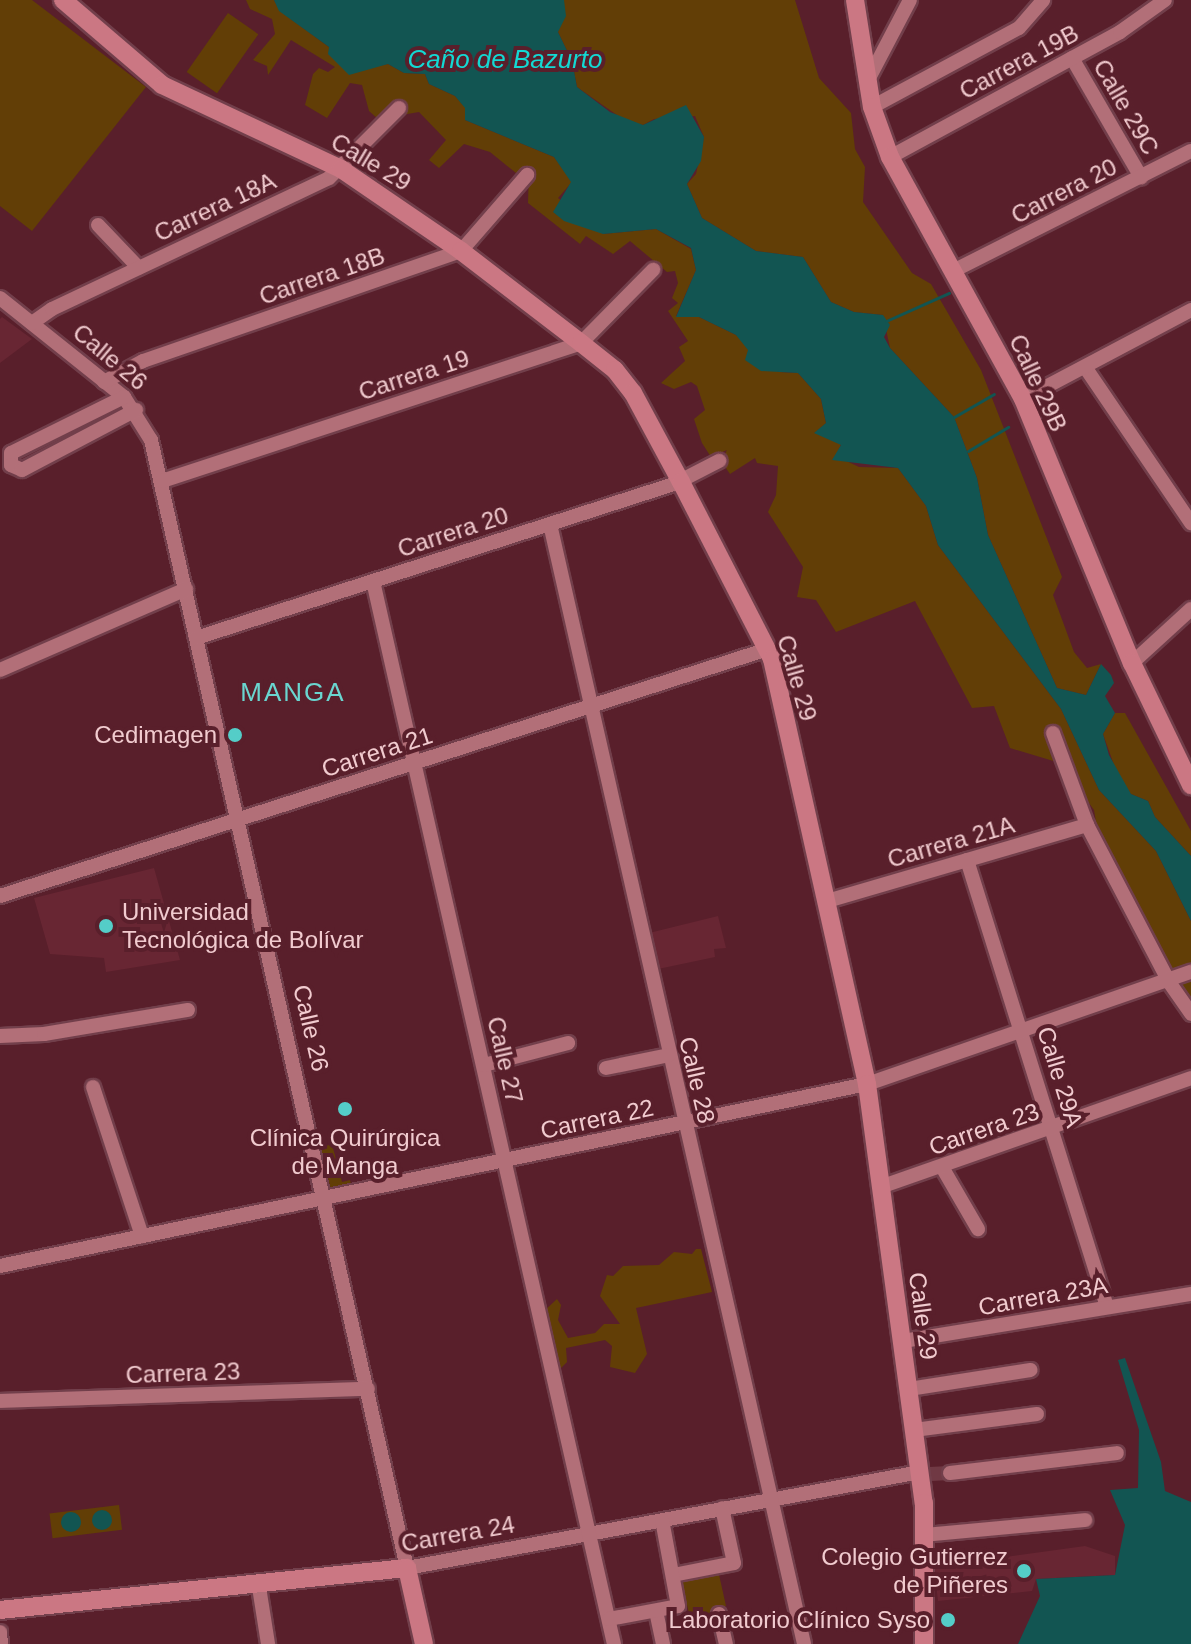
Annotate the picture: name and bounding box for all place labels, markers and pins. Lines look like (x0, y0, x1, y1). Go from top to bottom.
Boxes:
place label: Cedimagen (94, 721, 217, 749)
marker: Cedimagen (224, 724, 246, 746)
place label: Universidad Tecnológica de Bolívar (122, 898, 363, 954)
marker: Universidad Tecnológica de Bolívar (97, 917, 115, 935)
marker: Clínica Quirúrgica de Manga (334, 1098, 356, 1120)
place label: Clínica Quirúrgica de Manga (250, 1124, 440, 1180)
place label: Colegio Gutierrez de Piñeres (821, 1543, 1008, 1599)
marker: Colegio Gutierrez de Piñeres (1015, 1562, 1033, 1580)
place label: Laboratorio Clínico Syso (669, 1606, 930, 1634)
marker: Laboratorio Clínico Syso (937, 1609, 959, 1631)

